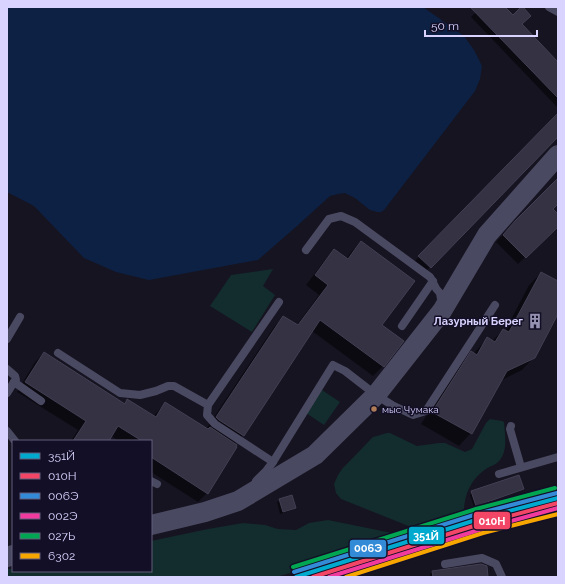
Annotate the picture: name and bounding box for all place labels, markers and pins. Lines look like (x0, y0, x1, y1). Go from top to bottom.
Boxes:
building icon: Лазурный Берег (526, 312, 544, 330)
place label: Лазурный Берег (434, 315, 523, 328)
marker: мыс Чумака (369, 404, 379, 414)
place label: мыс Чумака (382, 404, 439, 415)

